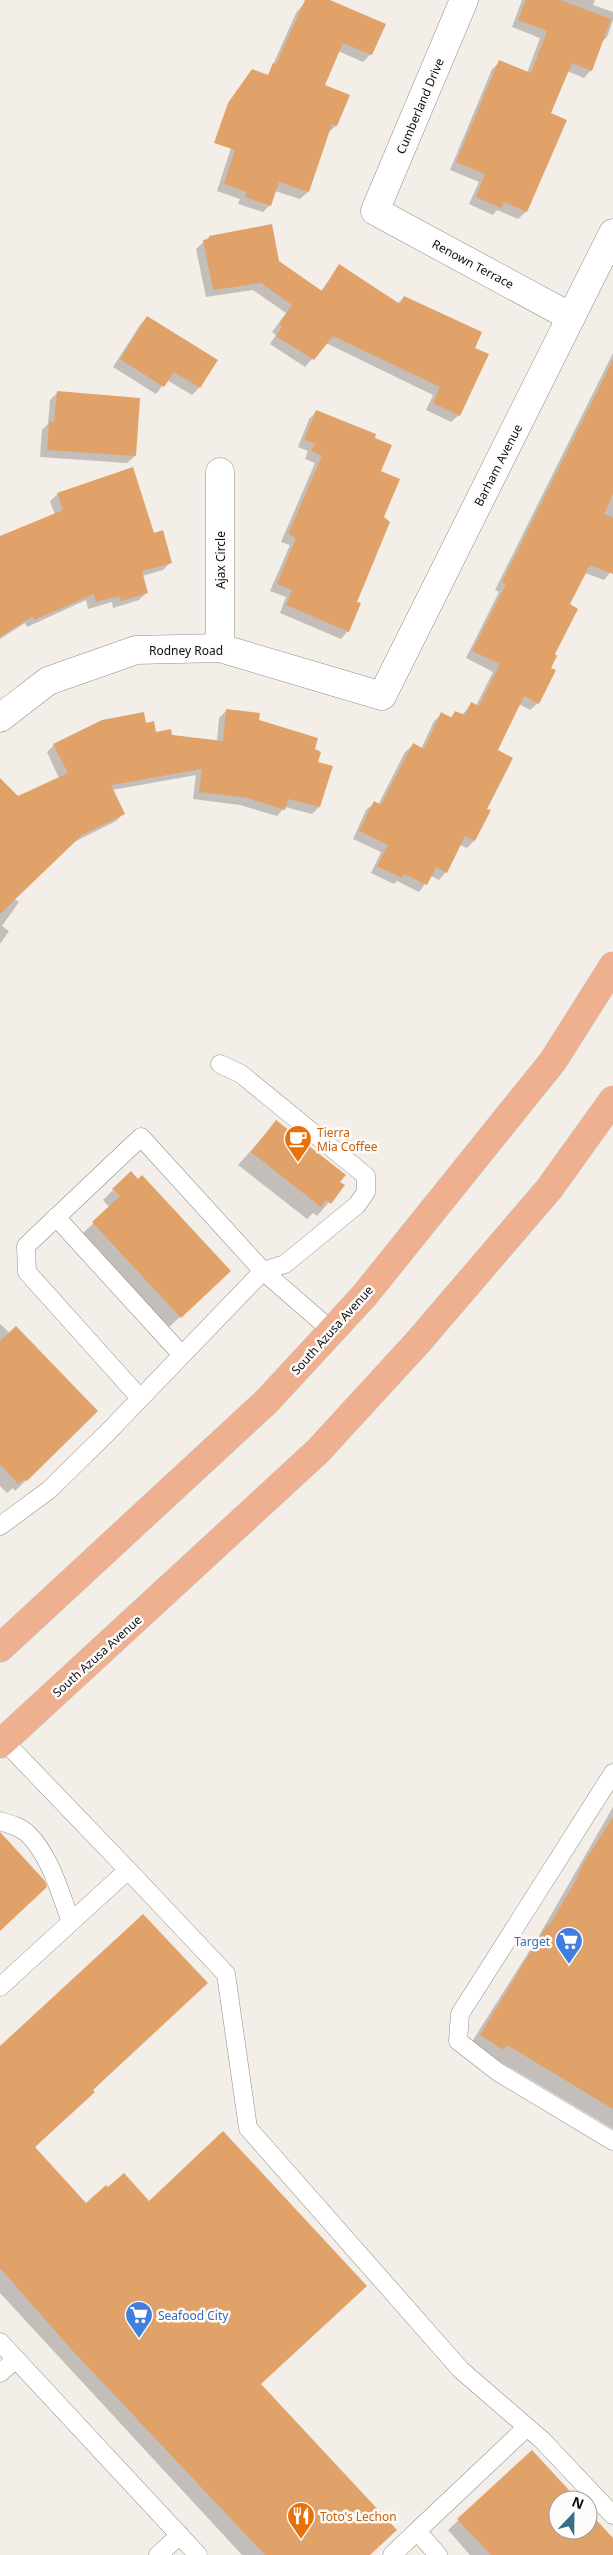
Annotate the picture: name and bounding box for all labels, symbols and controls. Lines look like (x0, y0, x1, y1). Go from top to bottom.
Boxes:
street label: Cumberland Drive (392, 55, 448, 157)
street label: Renown Terrace (429, 235, 517, 293)
street label: Barham Avenue (470, 421, 526, 509)
street label: Ajax Circle (212, 531, 229, 589)
street label: Rodney Road (149, 642, 223, 659)
cafe icon: Tierra Mia Coffee (283, 1124, 313, 1163)
place label: Tierra Mia Coffee (317, 1124, 378, 1155)
street label: South Azusa Avenue (287, 1282, 377, 1378)
street label: South Azusa Avenue (49, 1611, 145, 1701)
supermarket icon: Target (554, 1926, 584, 1965)
place label: Target (514, 1933, 551, 1950)
supermarket icon: Seafood City (124, 2300, 154, 2339)
place label: Seafood City (158, 2307, 229, 2324)
north arrow (548, 2490, 598, 2540)
text: N (569, 2492, 587, 2513)
restaurant icon: Toto's Lechon (286, 2501, 316, 2540)
place label: Toto's Lechon (320, 2508, 397, 2525)

